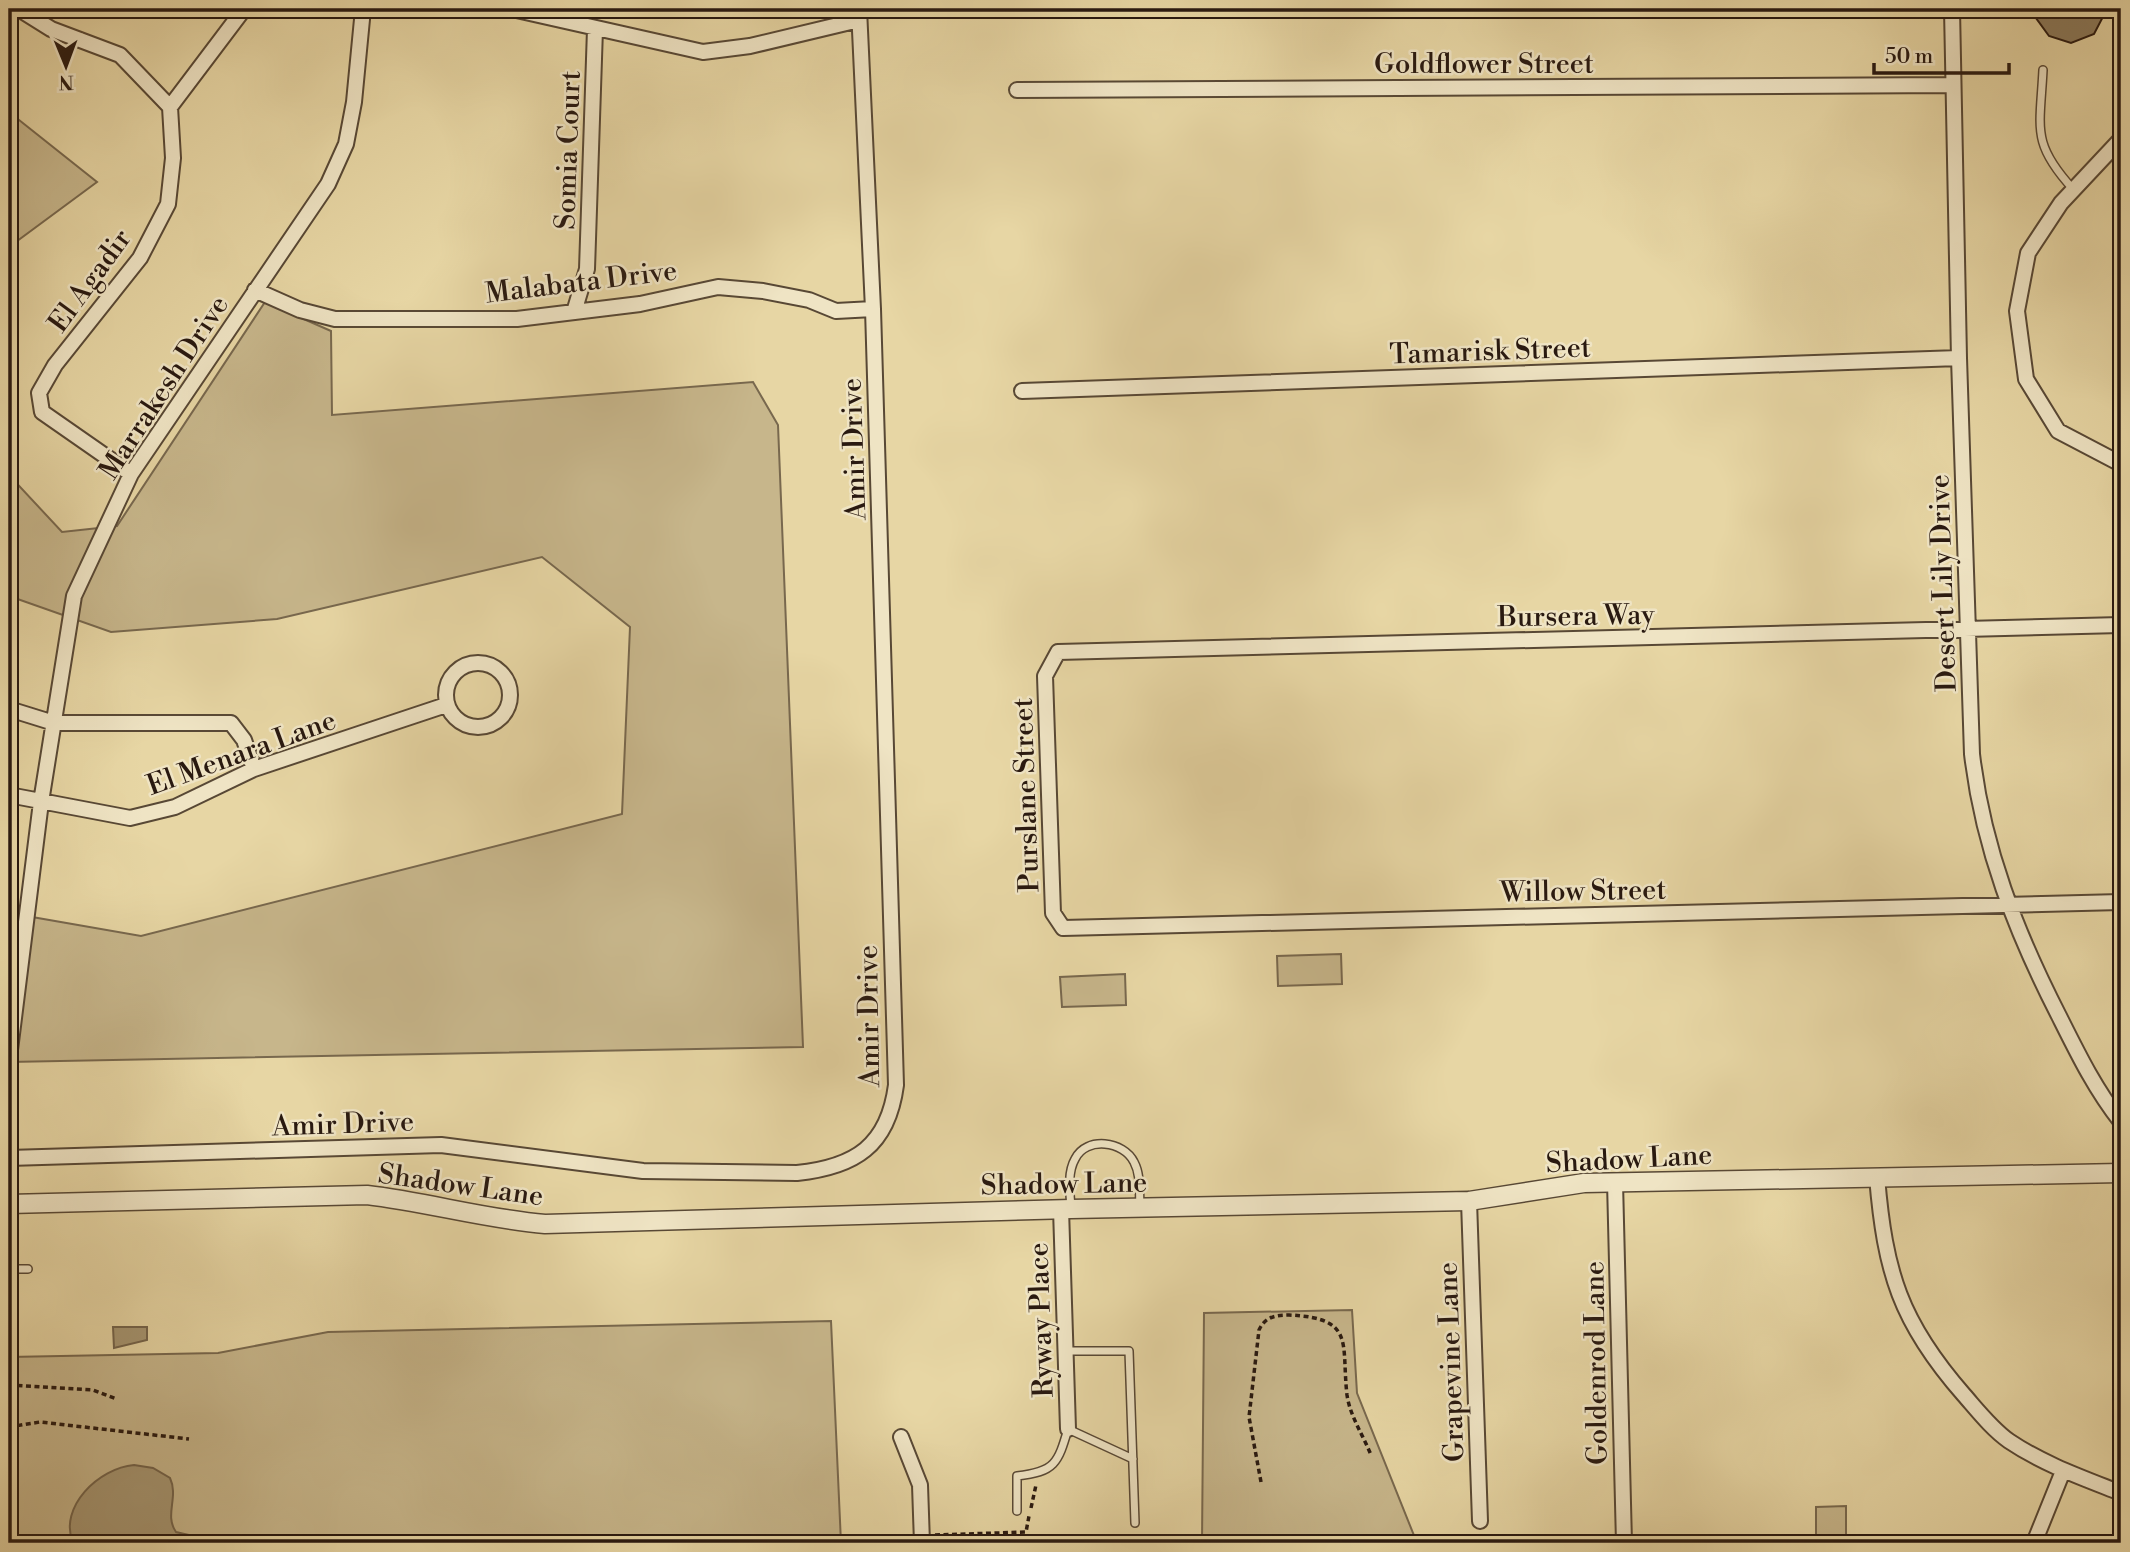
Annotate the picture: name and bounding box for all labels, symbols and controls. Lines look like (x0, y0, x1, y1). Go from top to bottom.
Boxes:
north arrow (32, 32, 102, 102)
scale bar (1874, 32, 2009, 76)
text: 50 m (1885, 44, 1933, 70)
street label: Goldflower Street (1374, 47, 1594, 82)
text: N (59, 70, 74, 94)
street label: Somia Court (548, 70, 589, 230)
street label: El Agadir (41, 222, 139, 339)
street label: Malabata Drive (483, 253, 679, 312)
street label: Marrakesh Drive (92, 289, 237, 486)
street label: Tamarisk Street (1389, 330, 1591, 373)
street label: Amir Drive (835, 377, 875, 522)
street label: Desert Lily Drive (1922, 474, 1965, 692)
street label: Bursera Way (1496, 598, 1655, 635)
street label: Purslane Street (1006, 697, 1047, 893)
street label: El Menara Lane (142, 703, 341, 804)
street label: Willow Street (1498, 873, 1667, 910)
street label: Amir Drive (851, 945, 888, 1088)
street label: Amir Drive (270, 1105, 415, 1145)
street label: Shadow Lane (1545, 1138, 1713, 1181)
street label: Shadow Lane (376, 1157, 546, 1214)
street label: Shadow Lane (980, 1166, 1148, 1203)
street label: Ryway Place (1021, 1242, 1062, 1398)
street label: Grapevine Lane (1431, 1261, 1472, 1463)
street label: Goldenrod Lane (1577, 1261, 1616, 1465)

